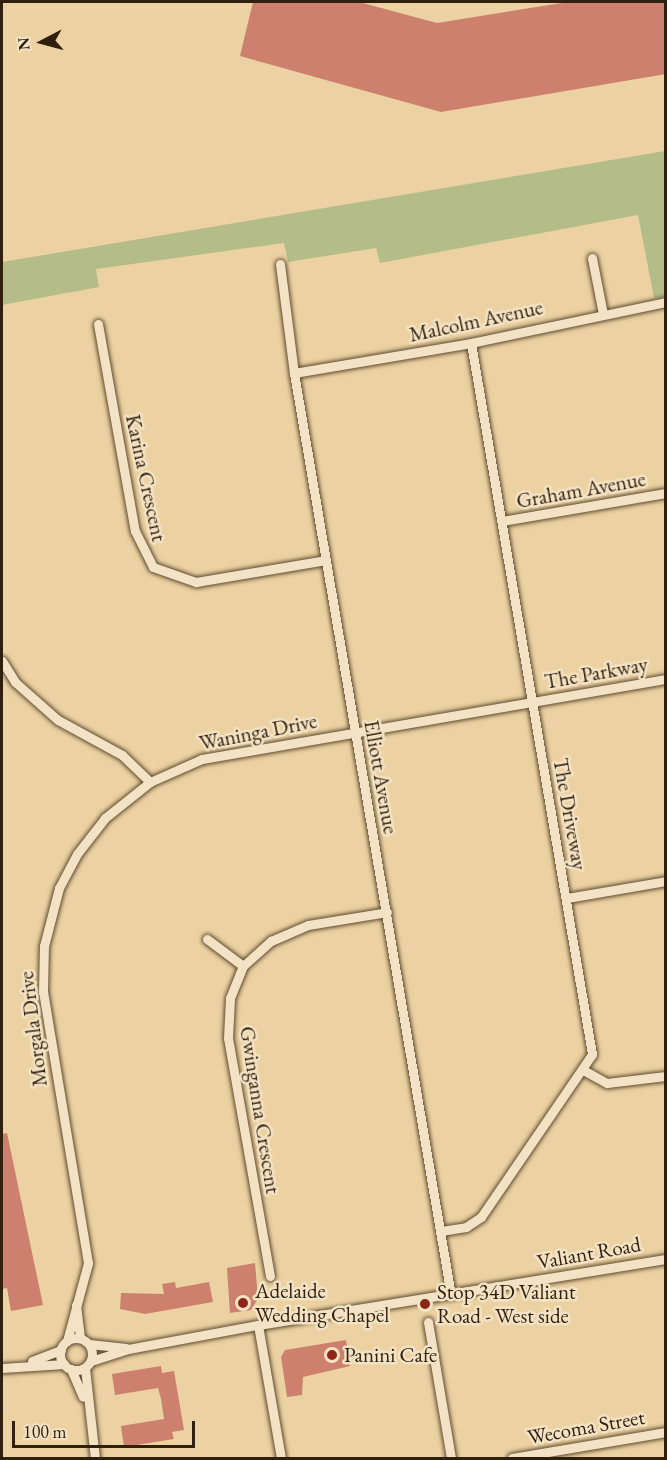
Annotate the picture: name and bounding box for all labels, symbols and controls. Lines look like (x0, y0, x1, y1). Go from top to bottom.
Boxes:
north arrow (12, 12, 72, 72)
text: N (12, 36, 35, 51)
street label: Malcolm Avenue (407, 295, 545, 347)
street label: Karina Crescent (120, 412, 172, 544)
street label: Graham Avenue (514, 466, 648, 514)
street label: The Parkway (542, 652, 650, 694)
street label: Waninga Drive (197, 708, 319, 756)
street label: Elliott Avenue (359, 718, 403, 836)
street label: The Driveway (548, 756, 592, 872)
street label: Morgala Drive (13, 970, 53, 1088)
street label: Gwinganna Crescent (234, 1025, 286, 1195)
street label: Valiant Road (535, 1231, 643, 1275)
place label: Adelaide Wedding Chapel (255, 1278, 389, 1328)
place label: Stop 34D Valiant Road - West side (437, 1279, 576, 1329)
marker: Adelaide Wedding Chapel (236, 1296, 250, 1310)
marker: Stop 34D Valiant Road - West side (418, 1297, 432, 1311)
place label: Panini Cafe (344, 1342, 437, 1368)
marker: Panini Cafe (325, 1348, 339, 1362)
street label: Wecoma Street (525, 1404, 647, 1450)
scale bar (15, 1409, 198, 1447)
text: 100 m (23, 1420, 67, 1443)

